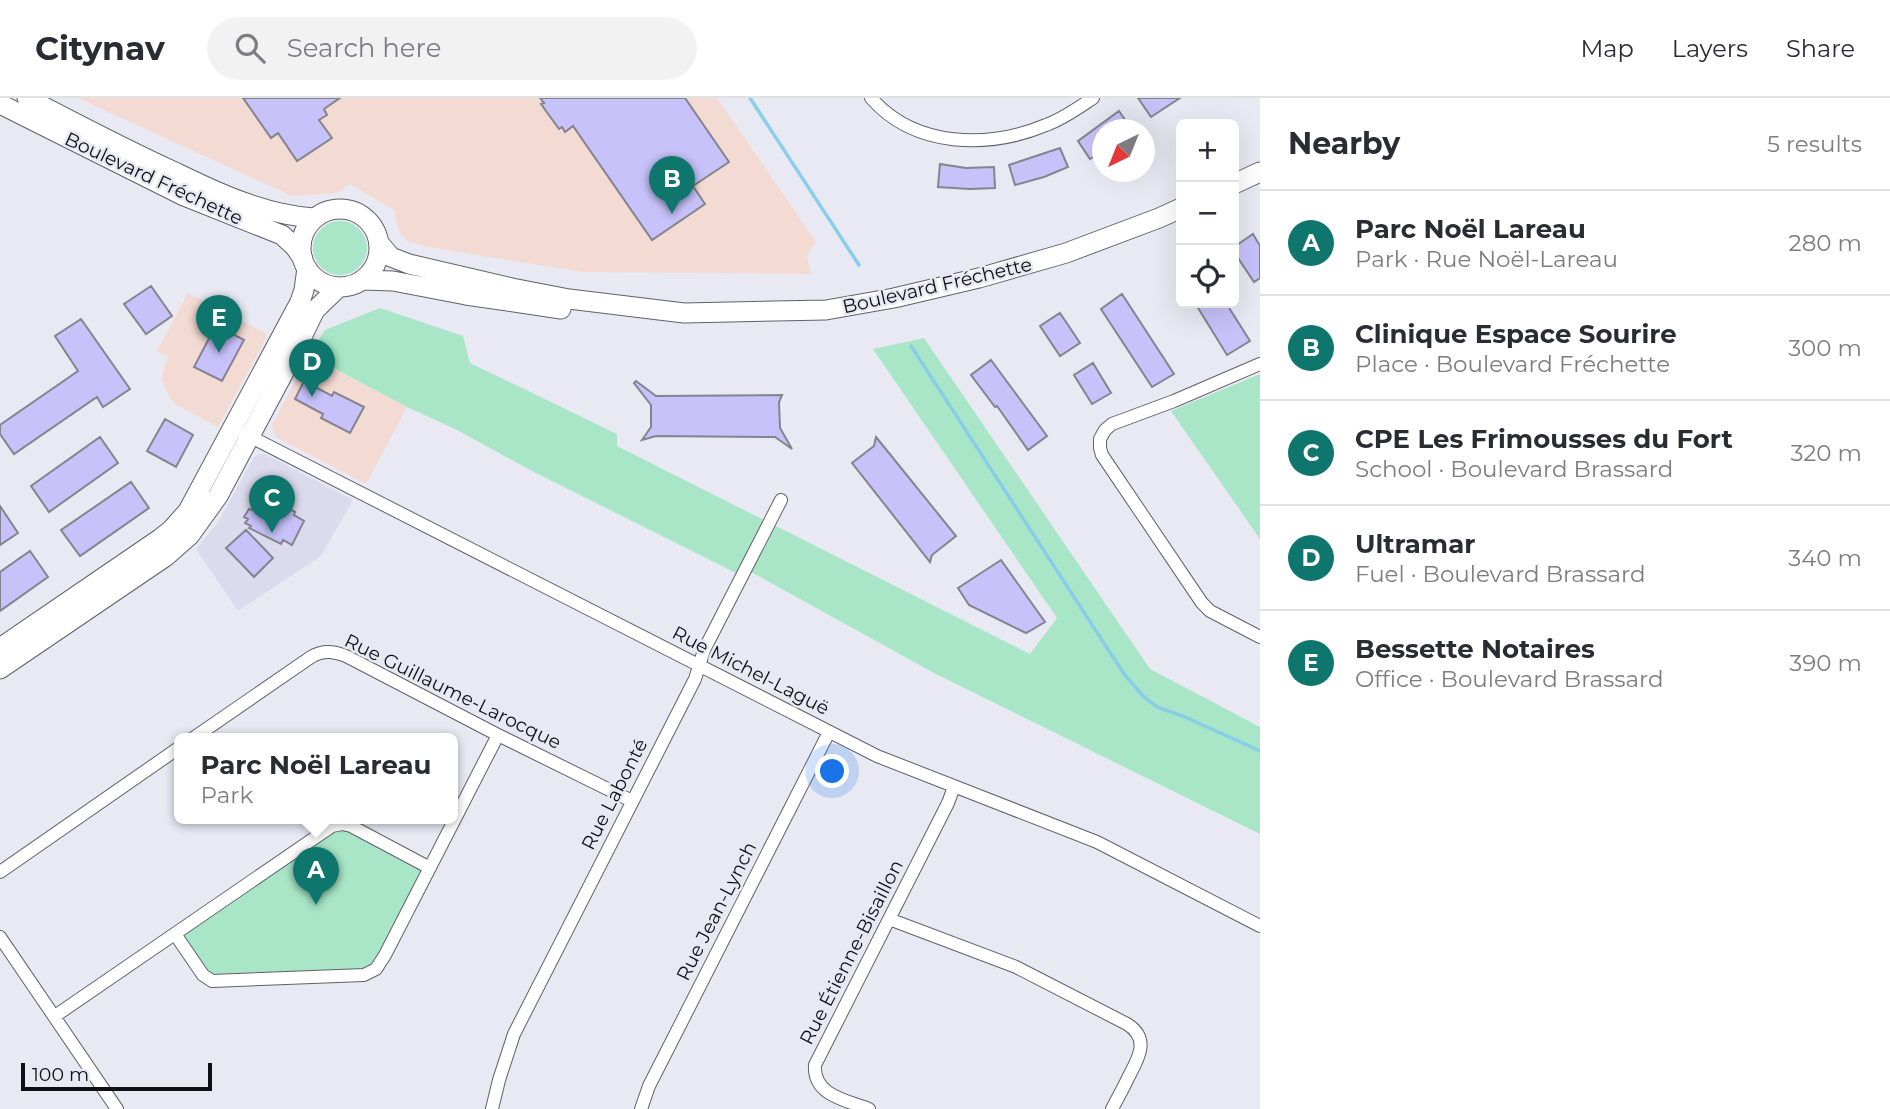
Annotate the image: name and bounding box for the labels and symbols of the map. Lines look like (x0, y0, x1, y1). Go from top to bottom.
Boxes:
north arrow (1092, 119, 1155, 182)
street label: Boulevard Fréchette (61, 127, 246, 230)
pin: B (649, 156, 695, 214)
street label: Boulevard Fréchette (840, 253, 1034, 318)
pin: E (196, 295, 242, 353)
pin: D (289, 339, 335, 397)
pin: C (249, 475, 295, 533)
street label: Rue Michel-Laguë (668, 621, 833, 720)
street label: Rue Guillaume-Larocque (341, 629, 565, 754)
street label: Rue Labonté (577, 735, 652, 854)
your location (815, 754, 849, 788)
street label: Rue Jean-Lynch (672, 838, 761, 984)
pin: A (293, 847, 339, 905)
street label: Rue Étienne-Bisaillon (795, 856, 908, 1048)
scale bar (21, 1060, 212, 1092)

